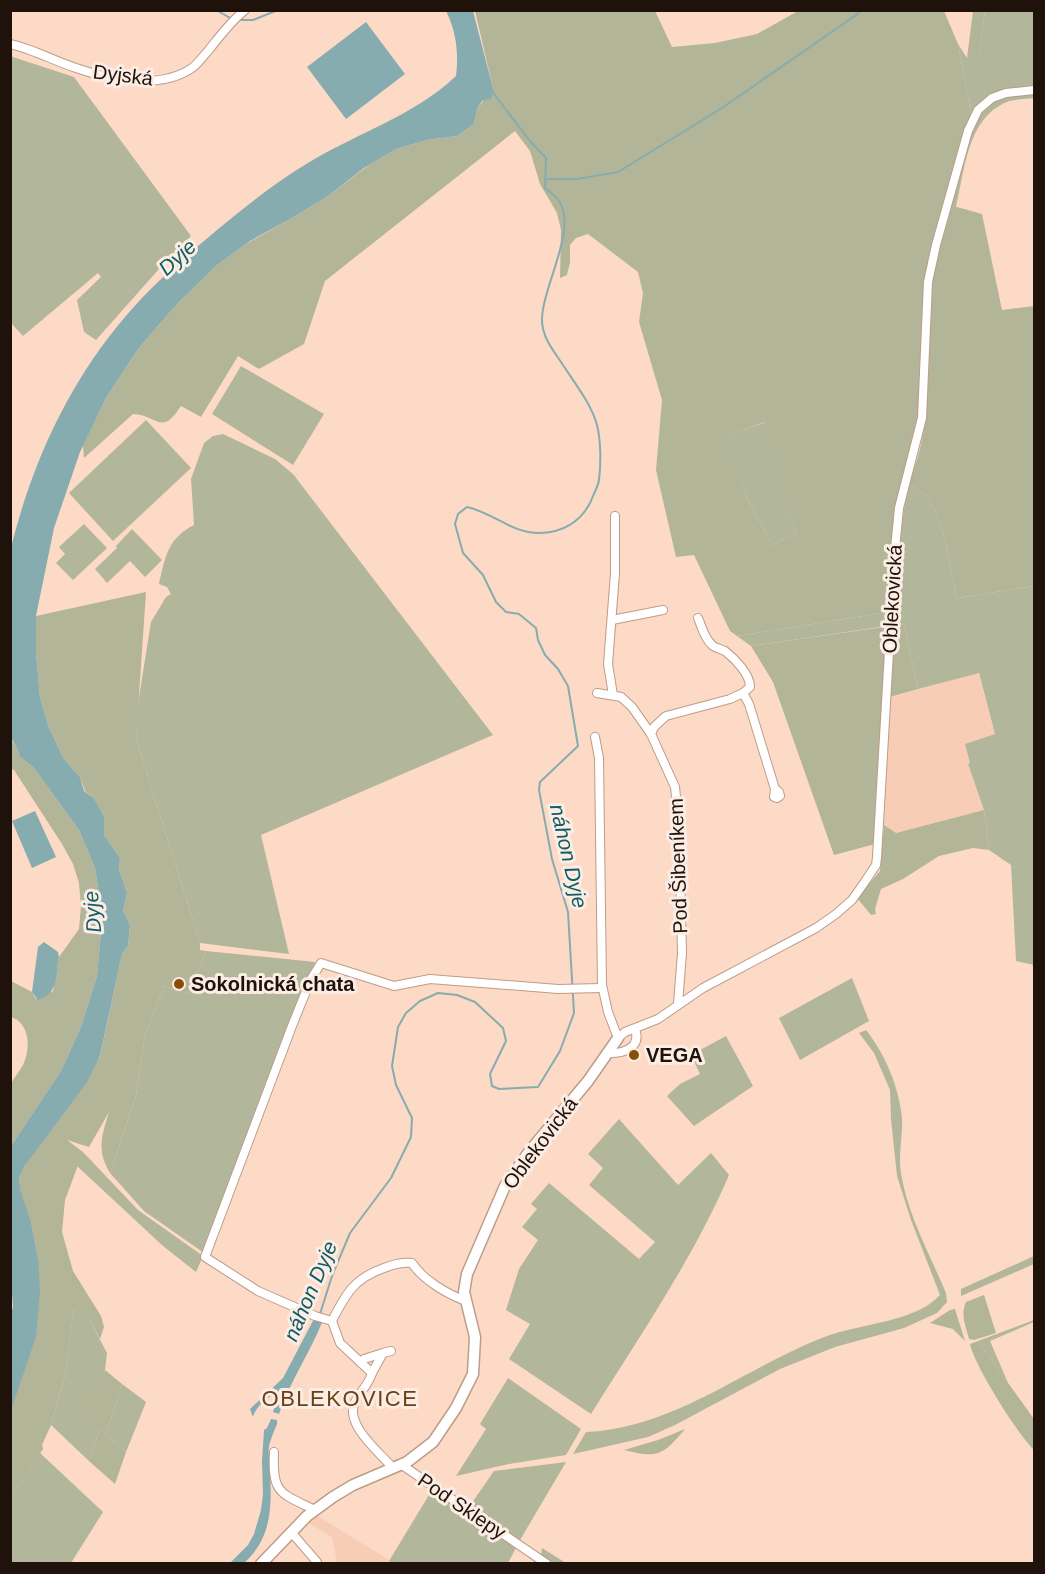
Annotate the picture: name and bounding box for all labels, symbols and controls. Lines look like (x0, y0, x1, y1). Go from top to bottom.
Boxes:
street label: Dyjská (92, 60, 155, 90)
water label: Dyje (154, 234, 200, 280)
street label: Oblekovická (878, 543, 906, 654)
street label: Pod Šibeníkem (665, 798, 691, 934)
water label: náhon Dyje (546, 802, 592, 910)
water label: Dyje (79, 890, 105, 934)
place label: Sokolnická chata (191, 973, 355, 995)
marker: Sokolnická chata (172, 977, 186, 991)
place label: VEGA (646, 1044, 703, 1066)
marker: VEGA (627, 1048, 641, 1062)
street label: Oblekovická (498, 1092, 582, 1193)
water label: náhon Dyje (279, 1238, 341, 1344)
district label: OBLEKOVICE (262, 1386, 418, 1411)
street label: Pod Sklepy (414, 1469, 510, 1543)

